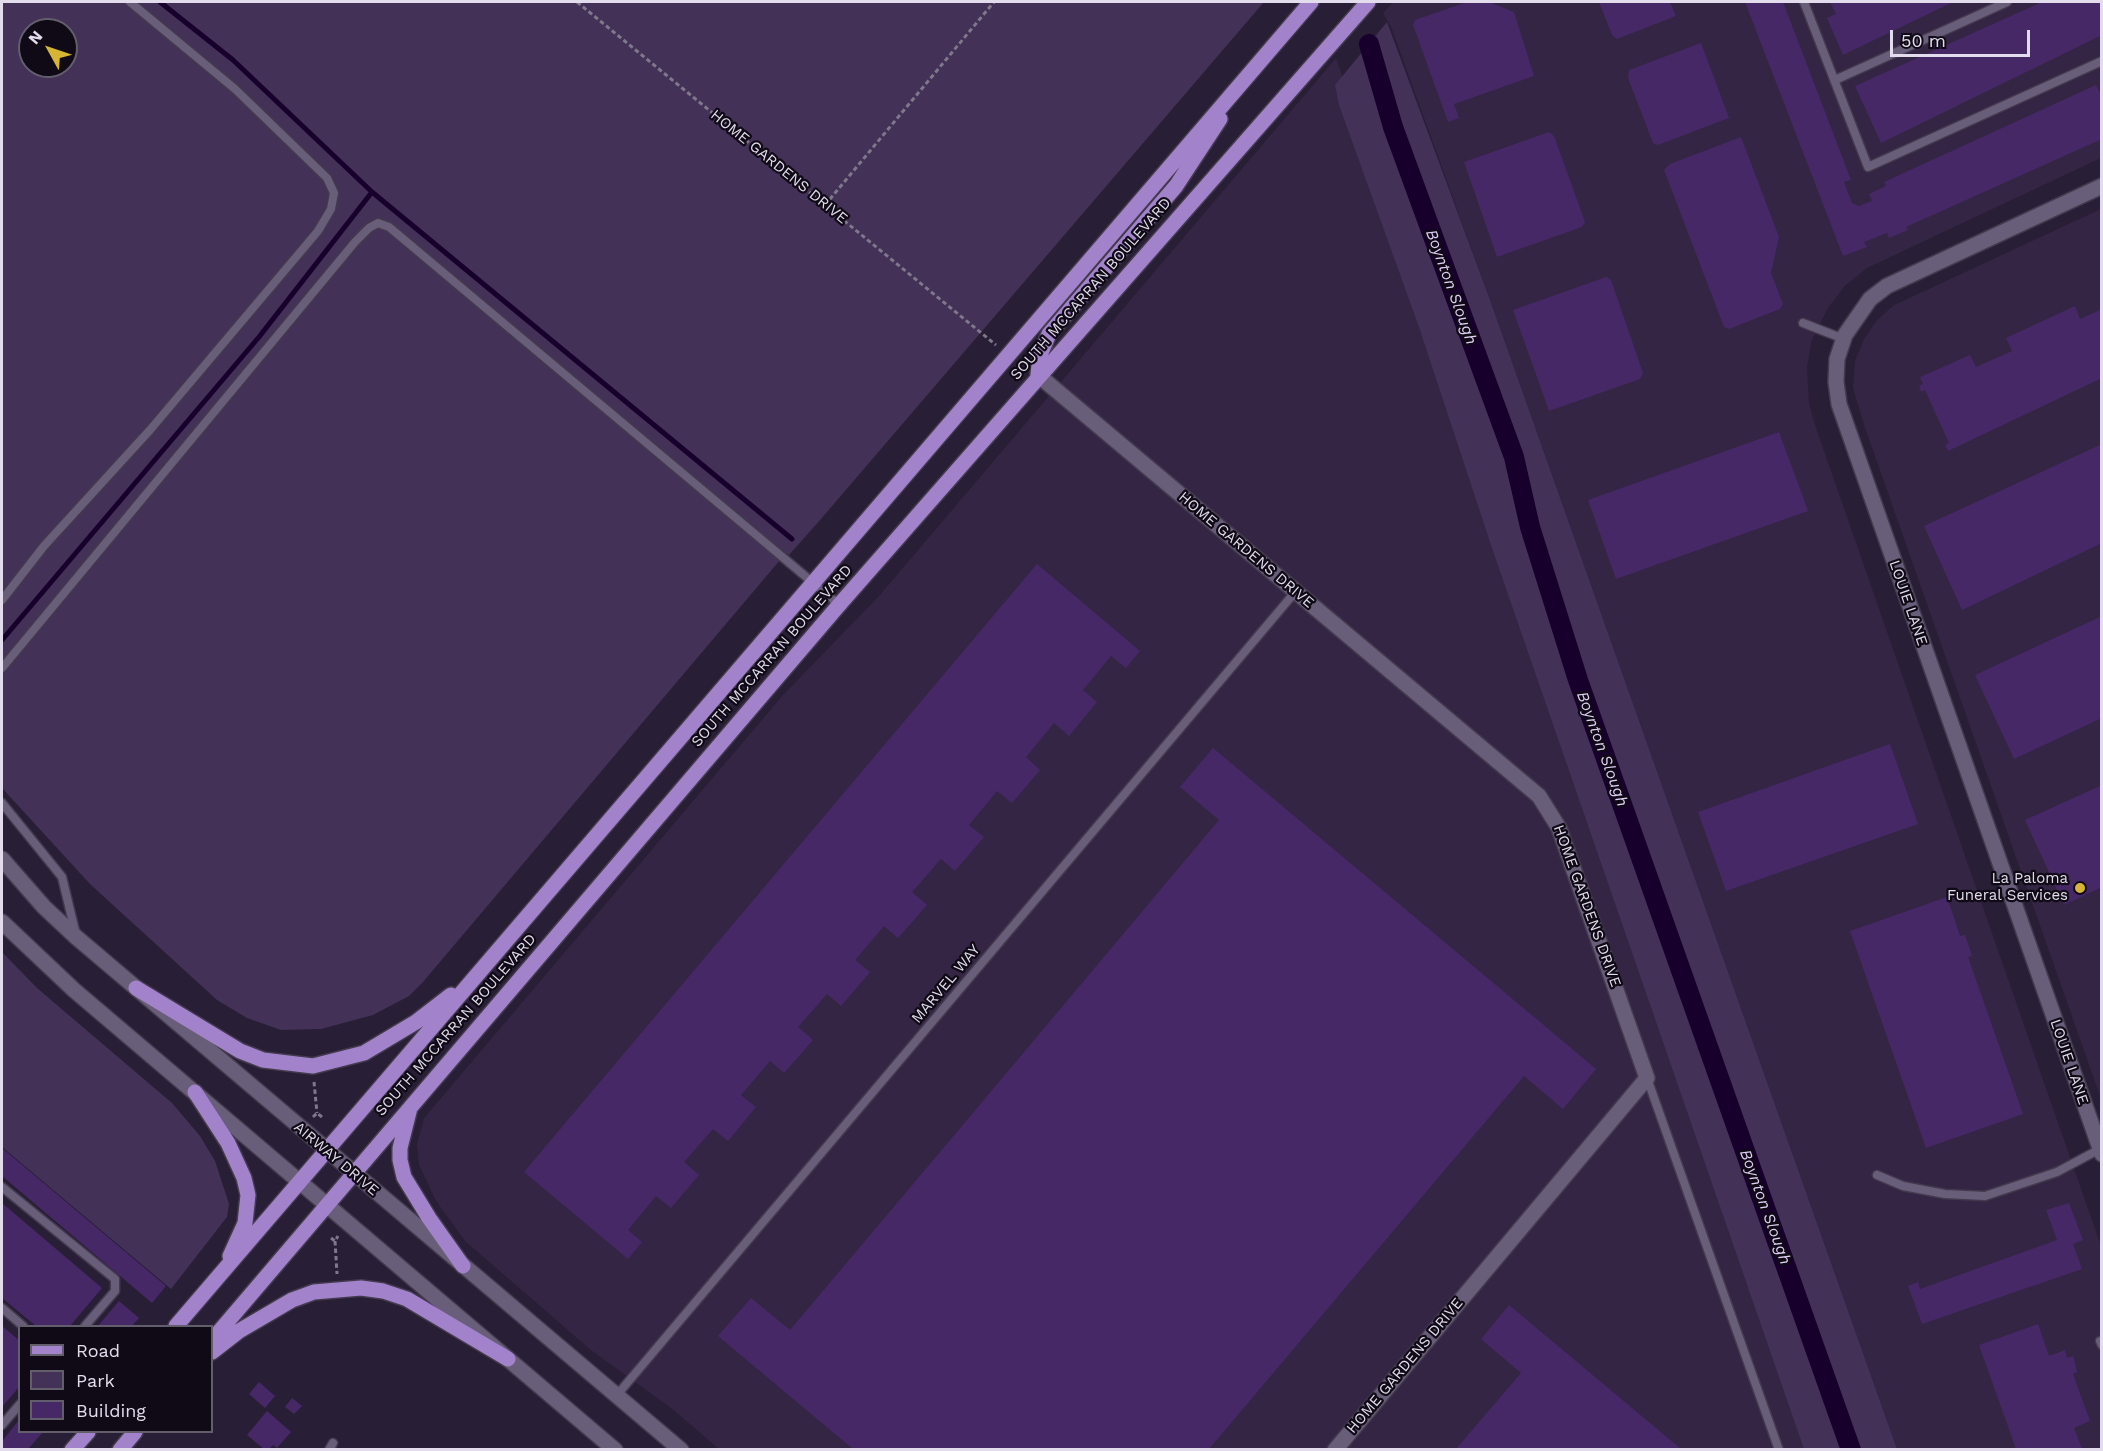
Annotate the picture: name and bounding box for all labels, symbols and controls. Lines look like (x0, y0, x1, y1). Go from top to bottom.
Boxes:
north arrow (18, 18, 78, 78)
scale bar (1893, 18, 2032, 56)
text: N (24, 27, 46, 48)
text: 50 m (1901, 30, 1946, 51)
street label: HOME GARDENS DRIVE (707, 106, 851, 228)
street label: SOUTH MCCARRAN BOULEVARD (1007, 194, 1175, 384)
water label: Boynton Slough (1421, 227, 1481, 347)
street label: HOME GARDENS DRIVE (1175, 488, 1317, 612)
street label: LOUIE LANE (1885, 558, 1931, 648)
street label: SOUTH MCCARRAN BOULEVARD (688, 561, 856, 751)
water label: Boynton Slough (1572, 689, 1632, 809)
street label: HOME GARDENS DRIVE (1549, 823, 1625, 989)
place label: La Paloma Funeral Services (1947, 870, 2068, 905)
marker: La Paloma Funeral Services (2073, 881, 2087, 895)
street label: SOUTH MCCARRAN BOULEVARD (372, 930, 540, 1120)
street label: MARVEL WAY (908, 941, 984, 1027)
street label: LOUIE LANE (2046, 1017, 2092, 1107)
street label: AIRWAY DRIVE (290, 1118, 382, 1200)
water label: Boynton Slough (1735, 1147, 1795, 1267)
street label: HOME GARDENS DRIVE (1343, 1295, 1467, 1437)
legend (18, 1325, 213, 1433)
text: Road (76, 1340, 120, 1361)
text: Park (76, 1370, 115, 1391)
text: Building (76, 1400, 146, 1421)

